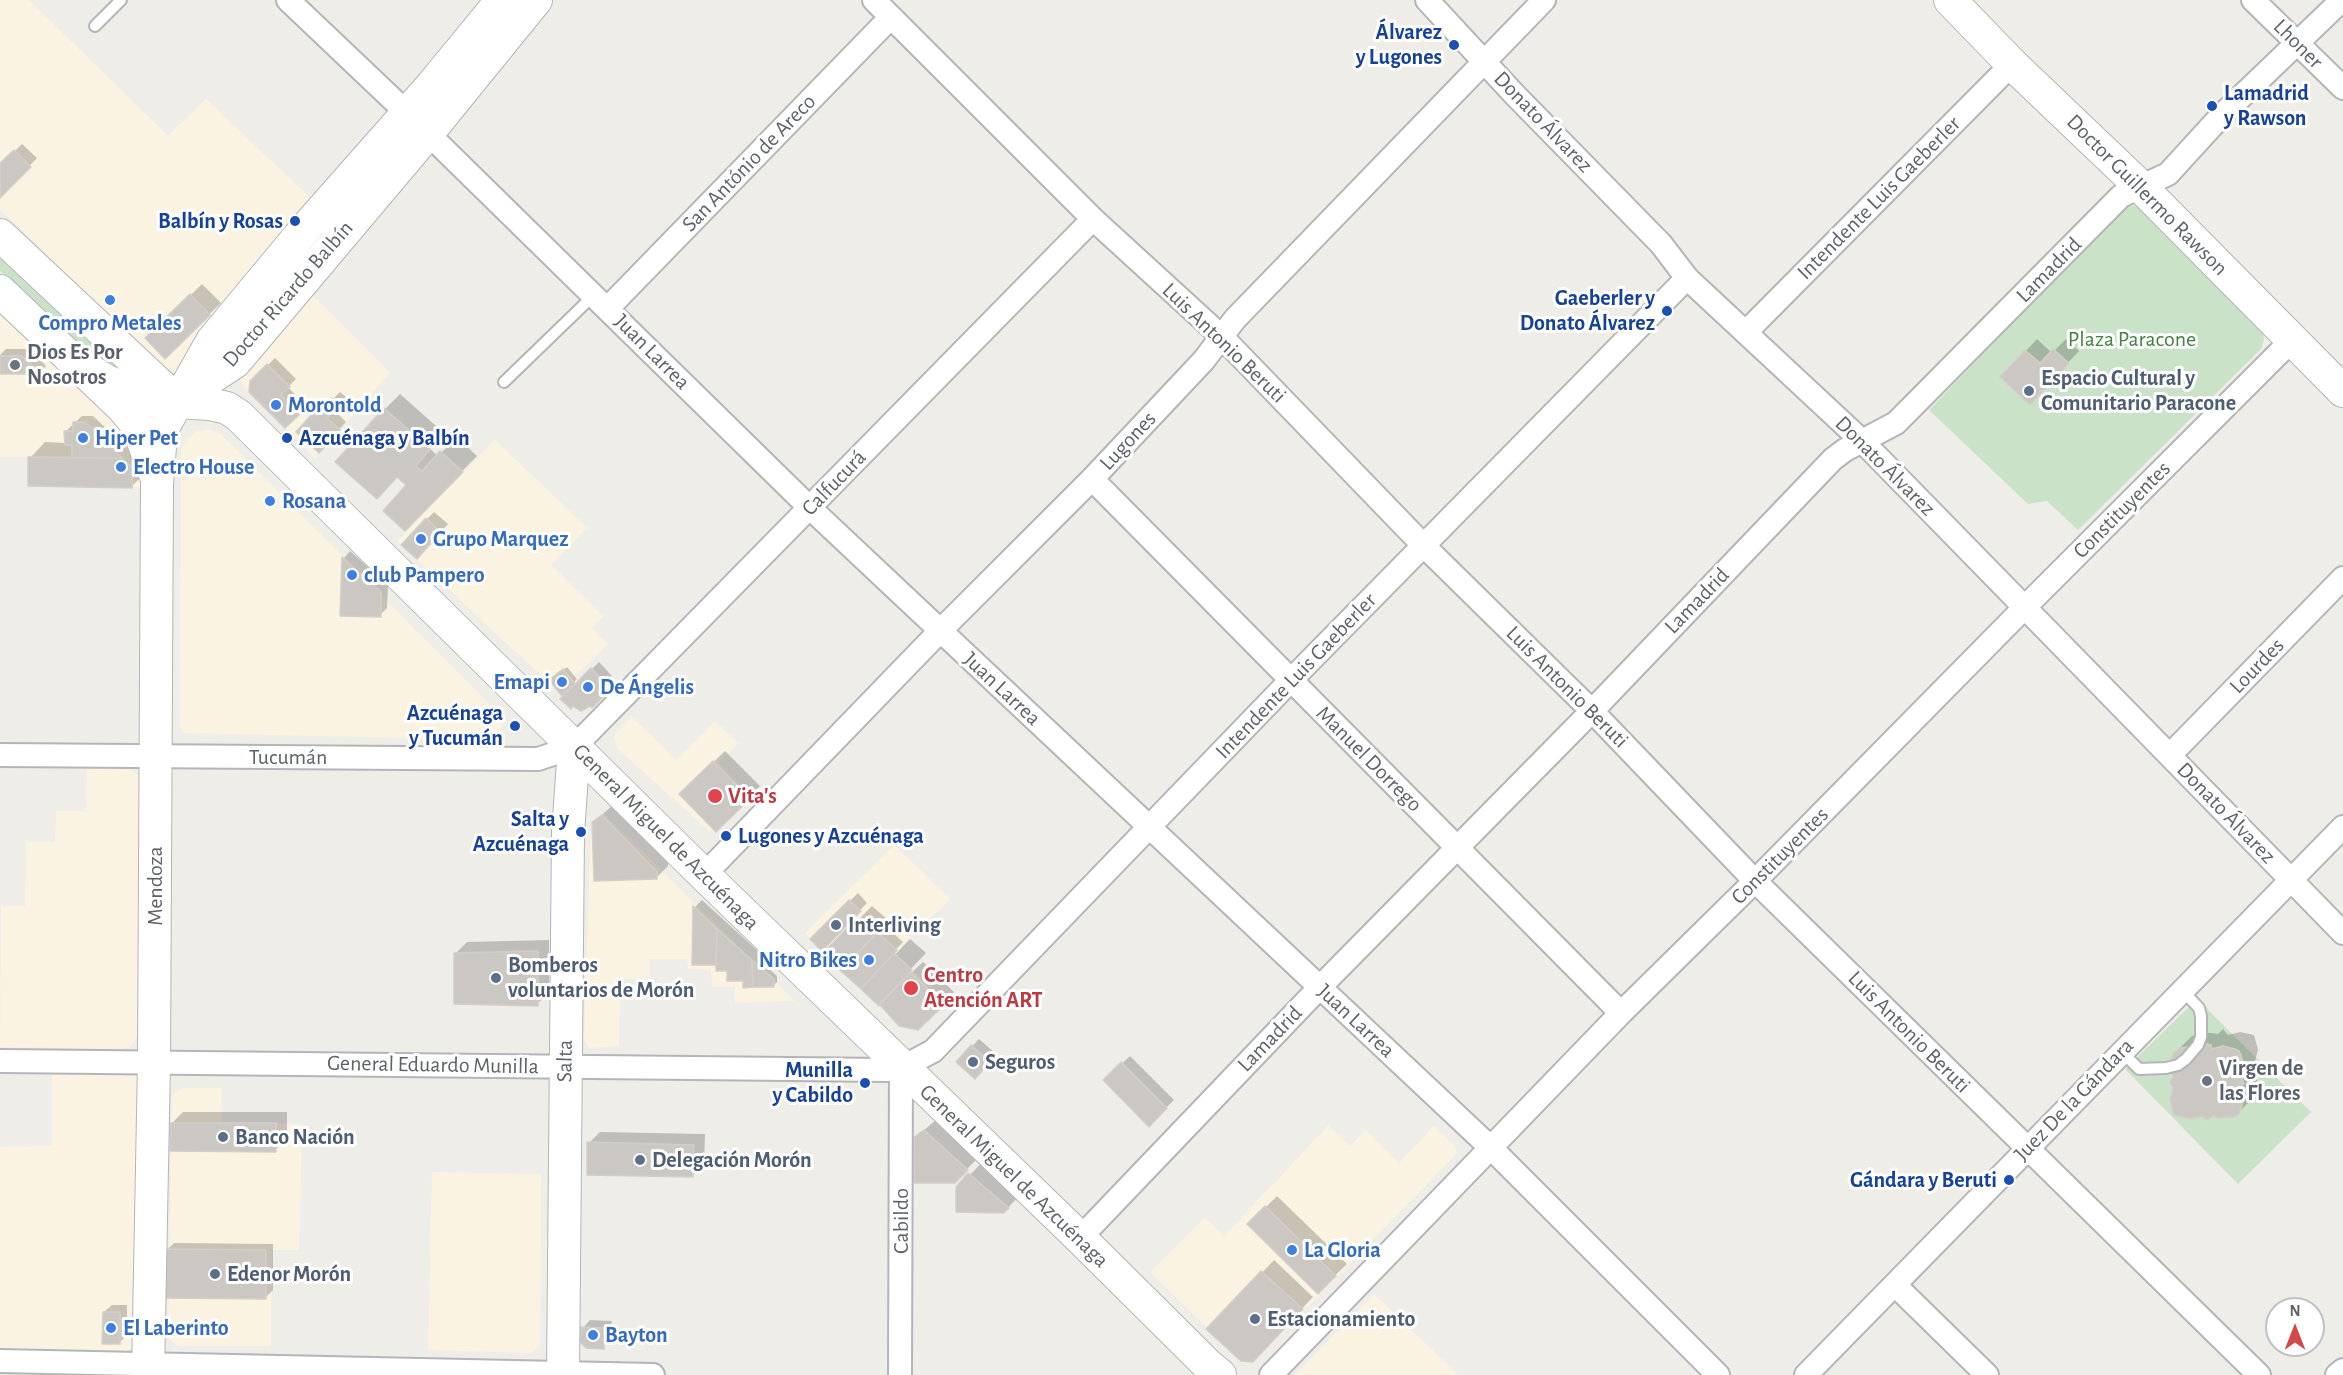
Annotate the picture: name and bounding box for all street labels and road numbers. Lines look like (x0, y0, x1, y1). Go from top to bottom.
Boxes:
street label: Lhoner (2268, 14, 2328, 74)
street label: Donato Álvarez (1488, 66, 1598, 178)
street label: San António de Areco (677, 89, 821, 237)
street label: Doctor Guillermo Rawson (2061, 109, 2233, 281)
street label: Intendente Luis Gaeberler (1792, 111, 1966, 285)
street label: Doctor Ricardo Balbín (217, 215, 359, 373)
street label: Lamadrid (2011, 232, 2087, 308)
street label: Luis Antonio Beruti (1157, 277, 1291, 409)
street label: Juan Larrea (609, 309, 695, 395)
street label: Lugones (1094, 406, 1162, 476)
street label: Donato Álvarez (1829, 410, 1941, 522)
street label: Calfucurá (796, 445, 872, 521)
street label: Constituyentes (2068, 456, 2176, 564)
street label: Lamadrid (1659, 562, 1735, 640)
street label: Intendente Luis Gaeberler (1210, 587, 1382, 765)
street label: Luis Antonio Beruti (1500, 620, 1634, 754)
street label: Lourdes (2224, 633, 2290, 699)
street label: Juan Larrea (958, 646, 1046, 732)
street label: Manuel Dorrego (1310, 700, 1428, 818)
street label: General Miguel de Azcuénaga (567, 738, 765, 936)
street label: Tucumán (249, 744, 327, 770)
street label: Donato Álvarez (2171, 757, 2281, 869)
street label: Constituyentes (1726, 802, 1834, 910)
street label: Mendoza (142, 846, 168, 926)
street label: Luis Antonio Beruti (1842, 965, 1976, 1099)
street label: Juan Larrea (1312, 978, 1400, 1064)
street label: Lamadrid (1232, 1000, 1308, 1078)
street label: Juez De la Gándara (2009, 1033, 2139, 1167)
street label: Salta (551, 1039, 579, 1083)
street label: General Eduardo Munilla (327, 1050, 539, 1080)
street label: General Miguel de Azcuénaga (914, 1079, 1114, 1273)
street label: Cabildo (888, 1188, 914, 1254)

